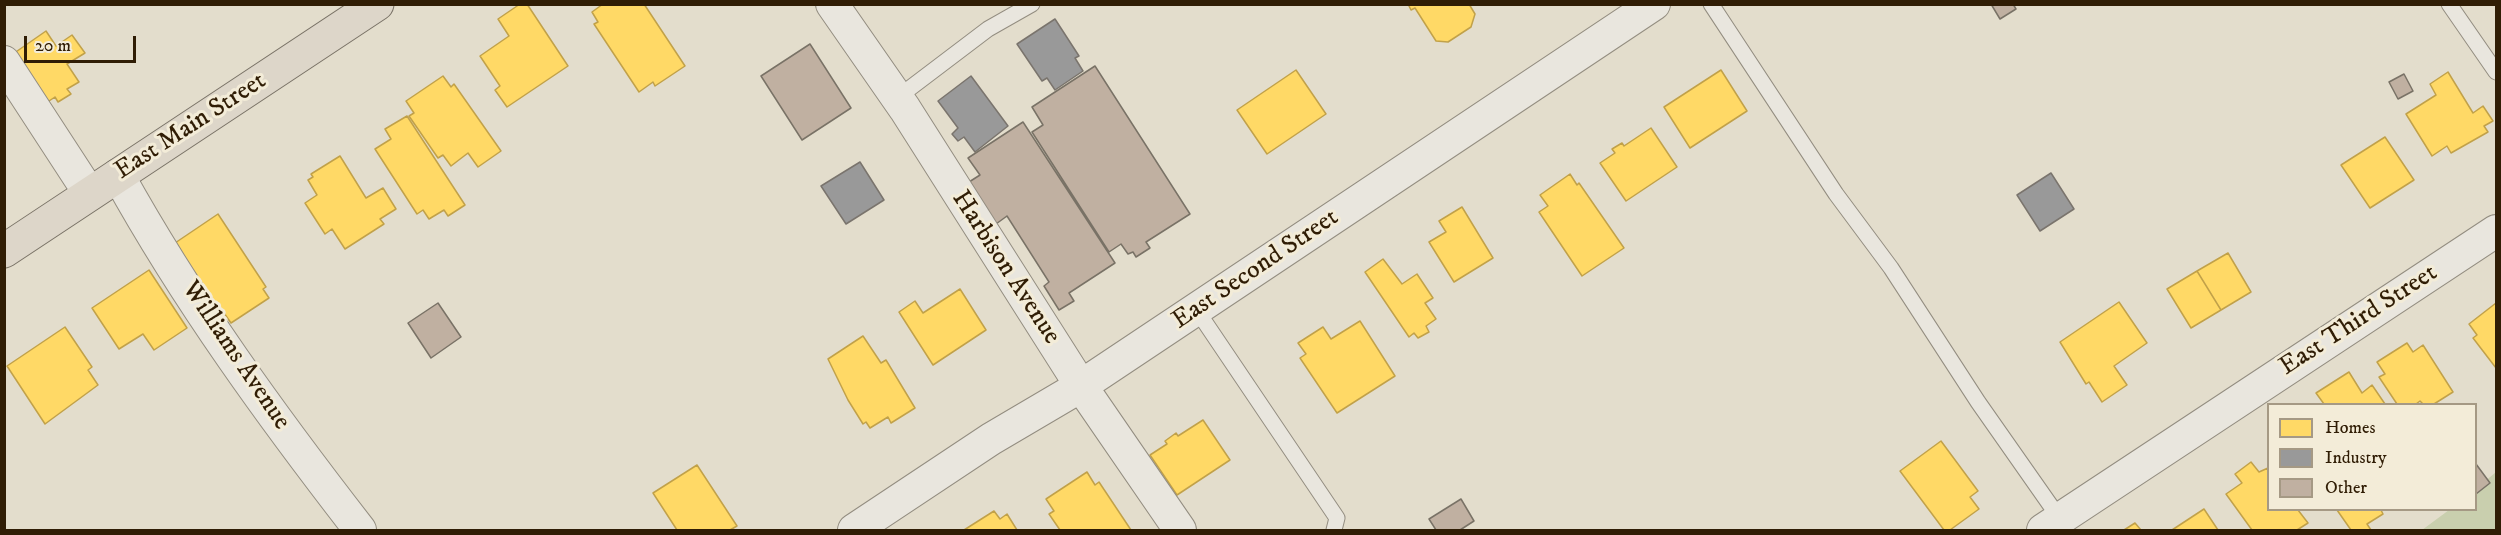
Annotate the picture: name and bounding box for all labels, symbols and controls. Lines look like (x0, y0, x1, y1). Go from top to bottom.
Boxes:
scale bar (27, 24, 140, 62)
text: 20 m (35, 35, 71, 57)
street label: East Main Street (109, 66, 273, 188)
street label: Harbison Avenue (944, 185, 1066, 351)
street label: East Second Street (1167, 203, 1345, 337)
street label: East Third Street (2274, 258, 2444, 384)
street label: Williams Avenue (174, 276, 296, 436)
legend (2267, 403, 2477, 511)
text: Homes (2325, 417, 2376, 439)
text: Industry (2325, 447, 2386, 469)
text: Other (2325, 477, 2367, 499)

